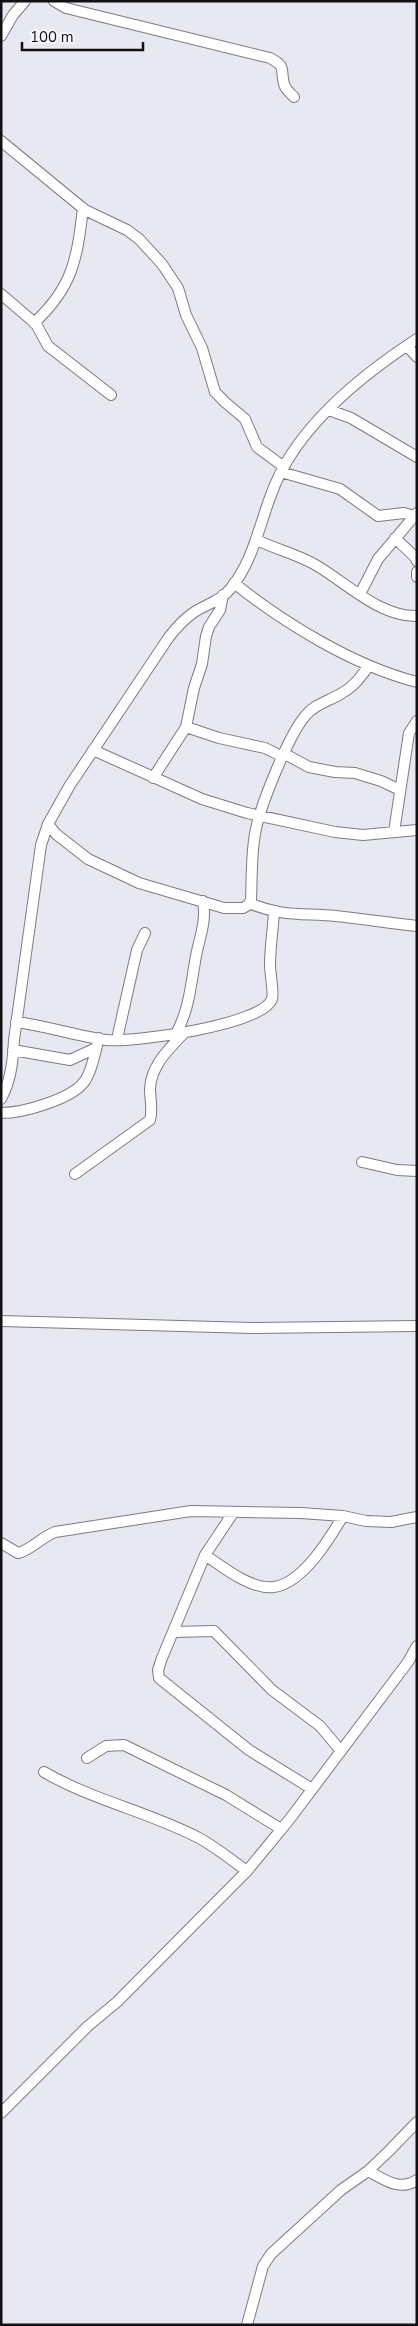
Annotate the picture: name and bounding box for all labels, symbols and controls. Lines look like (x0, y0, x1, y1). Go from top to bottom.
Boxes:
scale bar (22, 20, 144, 52)
text: 100 m (30, 27, 74, 47)

